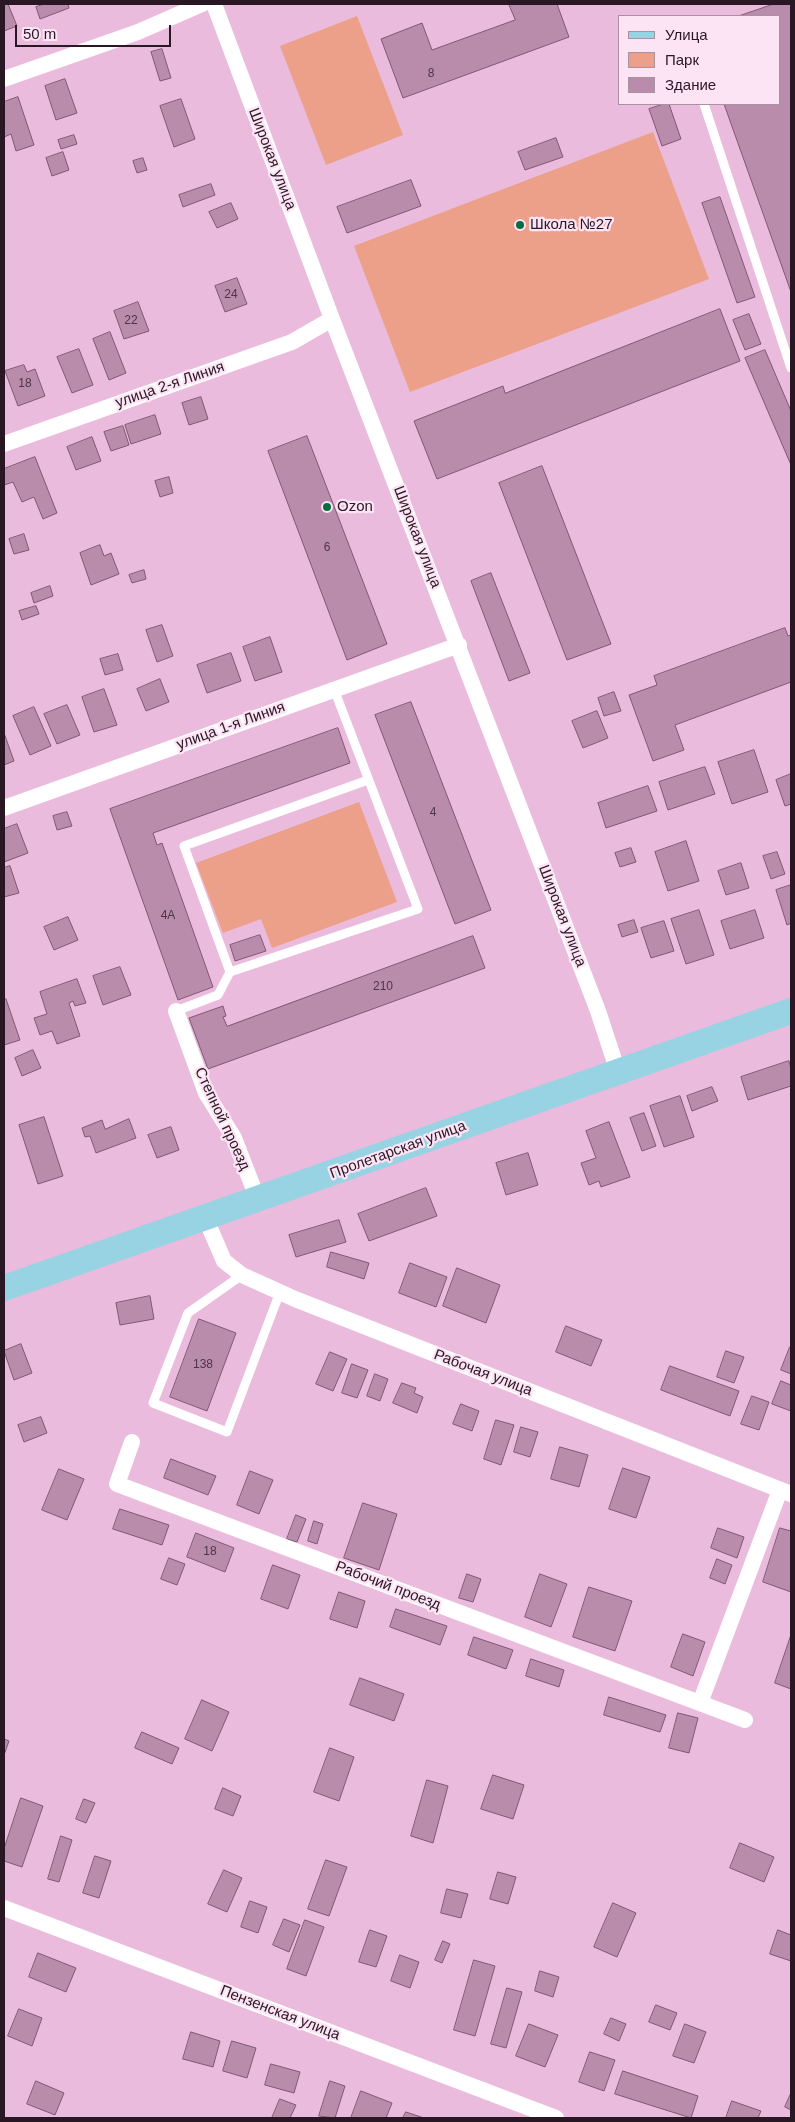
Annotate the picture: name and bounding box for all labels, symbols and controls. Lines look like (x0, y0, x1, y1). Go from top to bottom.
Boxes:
scale bar (18, 15, 174, 47)
legend (618, 15, 780, 105)
text: 50 m (23, 25, 56, 42)
text: Улица (665, 26, 708, 43)
text: Парк (665, 51, 699, 68)
house number: 8 (428, 67, 434, 81)
text: Здание (665, 76, 716, 93)
street label: Широкая улица (244, 106, 300, 212)
place label: Школа №27 (530, 216, 613, 234)
marker: Школа №27 (514, 219, 526, 231)
house number: 24 (224, 288, 238, 302)
house number: 22 (124, 314, 138, 328)
street label: улица 2-я Линия (113, 358, 227, 412)
house number: 18 (18, 377, 32, 391)
street label: Широкая улица (389, 484, 445, 590)
place label: Ozon (337, 498, 373, 516)
marker: Ozon (321, 501, 333, 513)
house number: 6 (324, 541, 330, 555)
street label: улица 1-я Линия (174, 698, 288, 754)
house number: 4 (430, 806, 436, 820)
street label: Широкая улица (534, 863, 590, 969)
house number: 4А (161, 909, 175, 923)
house number: 210 (373, 980, 393, 994)
street label: Степной проезд (190, 1065, 254, 1173)
street label: Пролетарская улица (328, 1117, 468, 1183)
street label: Рабочая улица (431, 1346, 535, 1400)
house number: 138 (193, 1358, 213, 1372)
house number: 18 (203, 1545, 217, 1559)
street label: Рабочий проезд (333, 1558, 443, 1614)
street label: Пензенская улица (217, 1982, 343, 2044)

